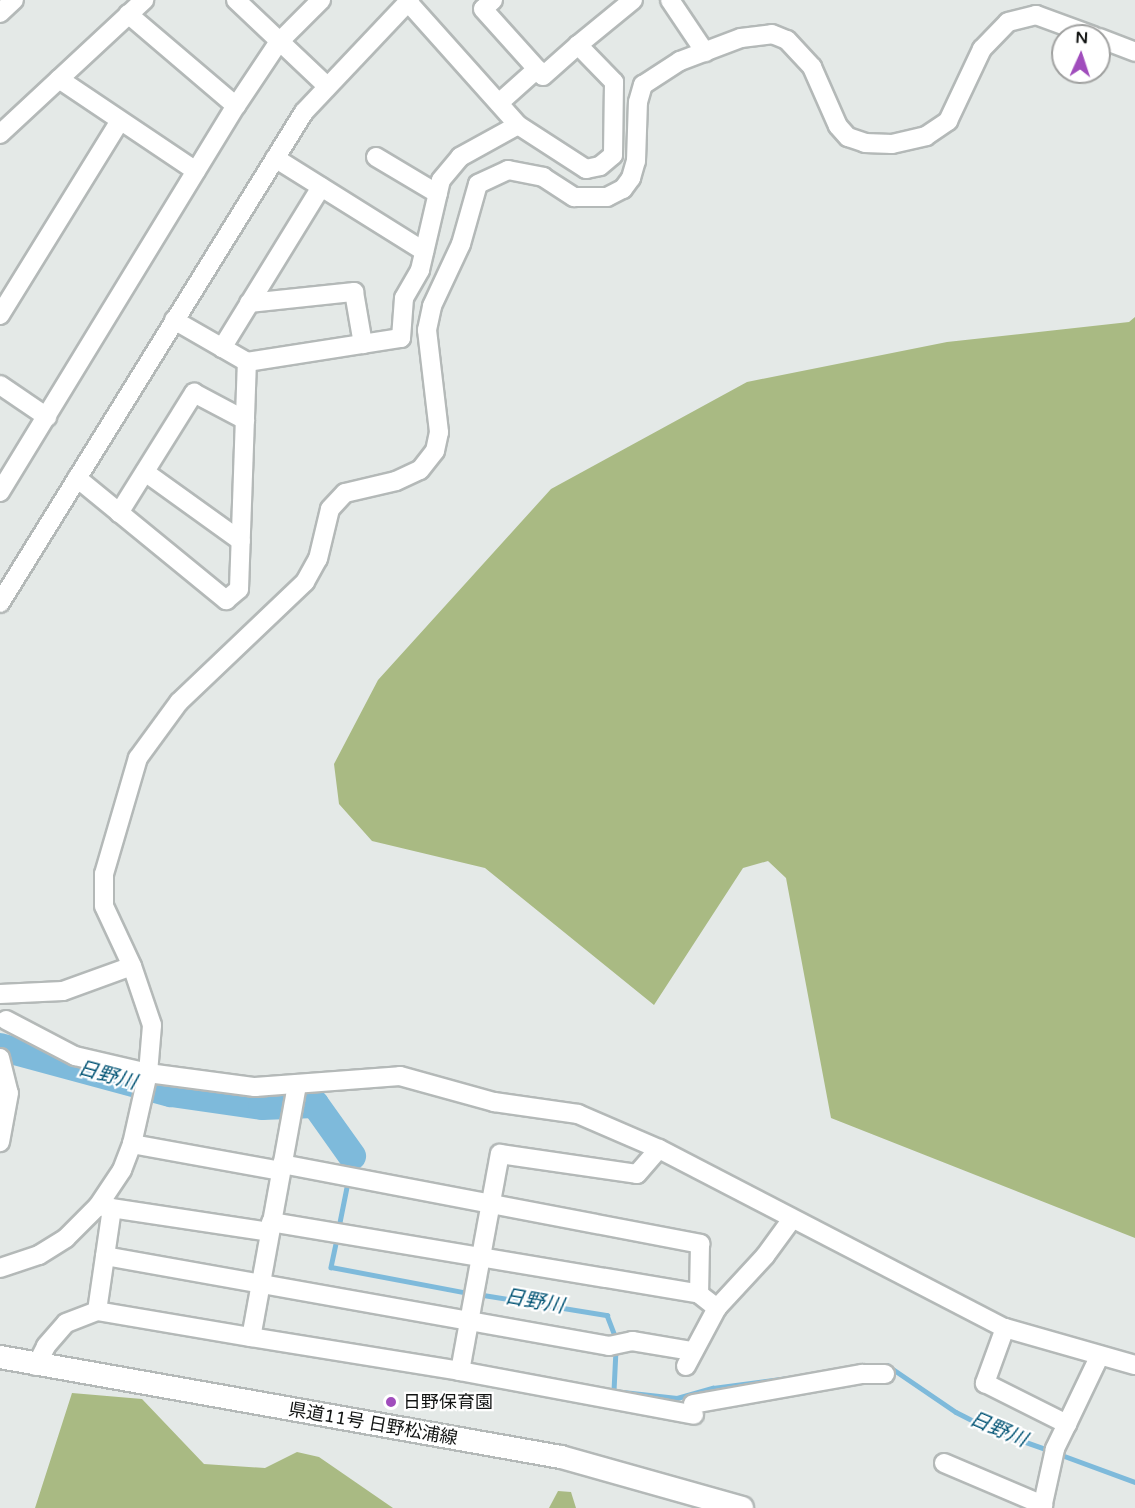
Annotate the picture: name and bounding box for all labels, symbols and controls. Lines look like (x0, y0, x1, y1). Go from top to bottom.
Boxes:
north arrow (1051, 24, 1111, 84)
text: N (1075, 28, 1089, 48)
water label: 日野川 (75, 1057, 139, 1095)
water label: 日野川 (502, 1285, 566, 1319)
place label: 日野保育園 (403, 1391, 493, 1413)
marker: 日野保育園 (384, 1395, 398, 1409)
street label: 県道11号 日野松浦線 (287, 1398, 459, 1450)
water label: 日野川 (966, 1407, 1030, 1453)

